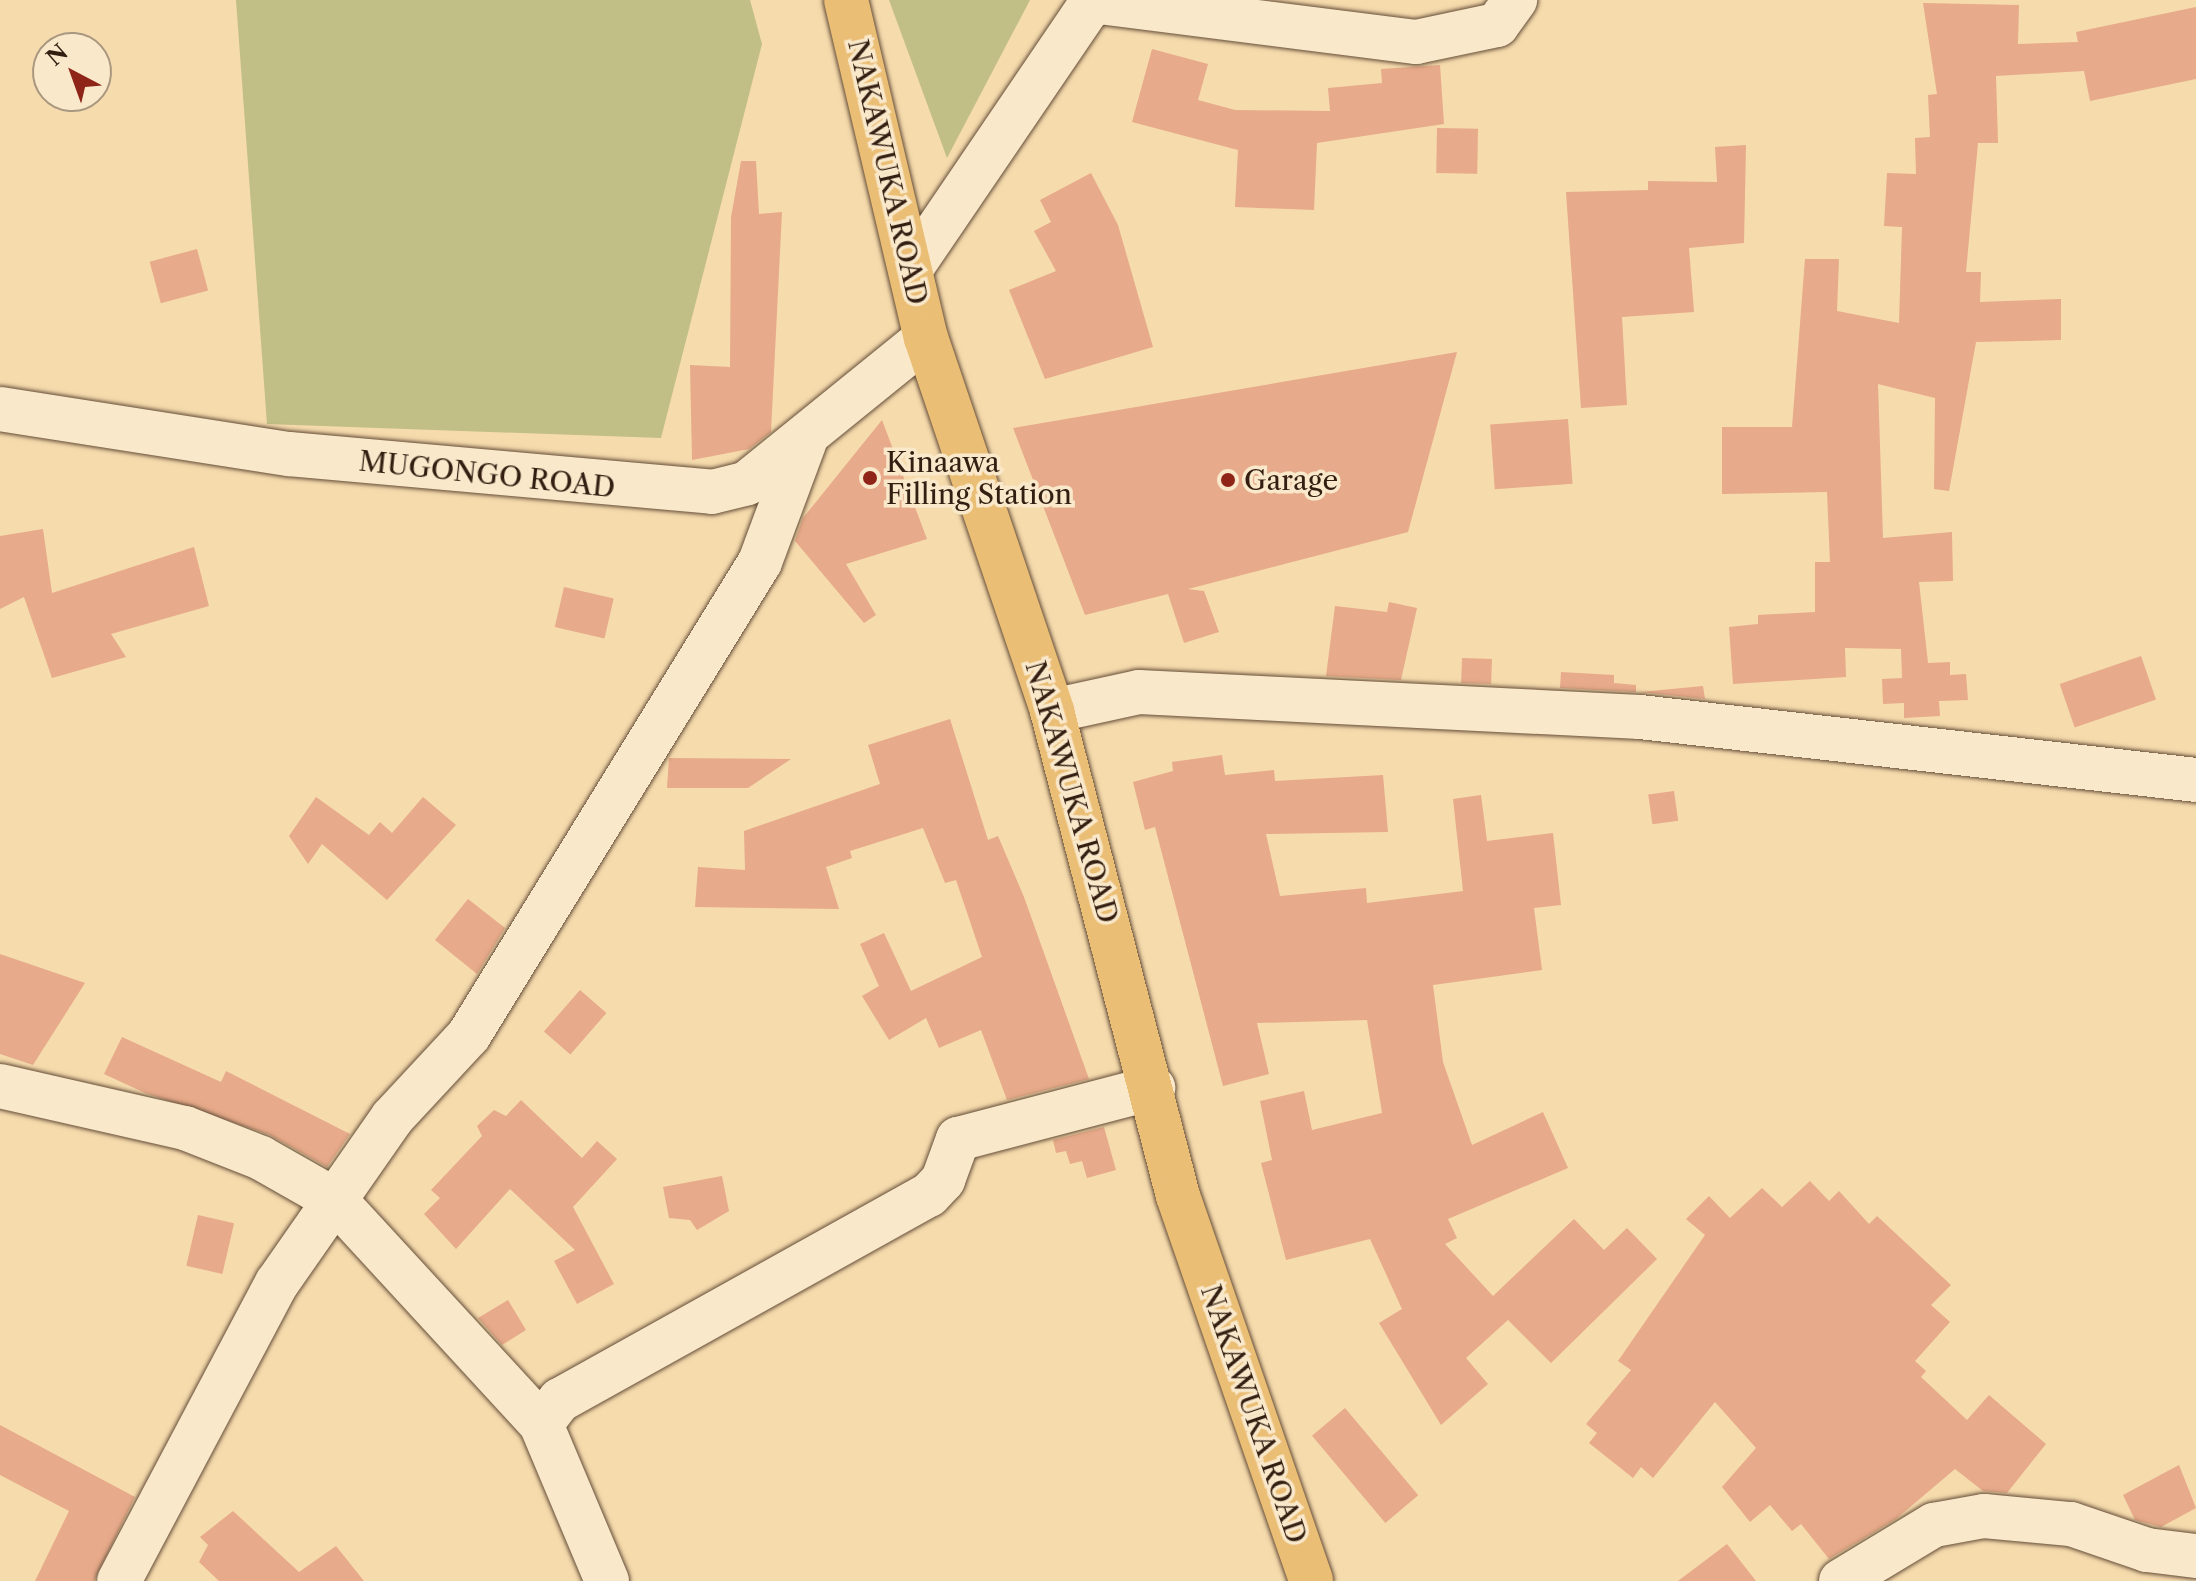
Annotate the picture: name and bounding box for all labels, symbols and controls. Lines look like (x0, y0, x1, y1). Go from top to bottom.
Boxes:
north arrow (32, 32, 112, 112)
street label: NAKAWUKA ROAD (841, 36, 935, 308)
text: N (41, 39, 73, 71)
street label: MUGONGO ROAD (357, 444, 617, 504)
place label: Kinaawa Filling Station (886, 445, 1072, 511)
place label: Garage (1244, 463, 1338, 497)
marker: Kinaawa Filling Station (861, 469, 879, 487)
marker: Garage (1219, 471, 1237, 489)
street label: NAKAWUKA ROAD (1018, 656, 1126, 928)
street label: NAKAWUKA ROAD (1194, 1280, 1314, 1548)

